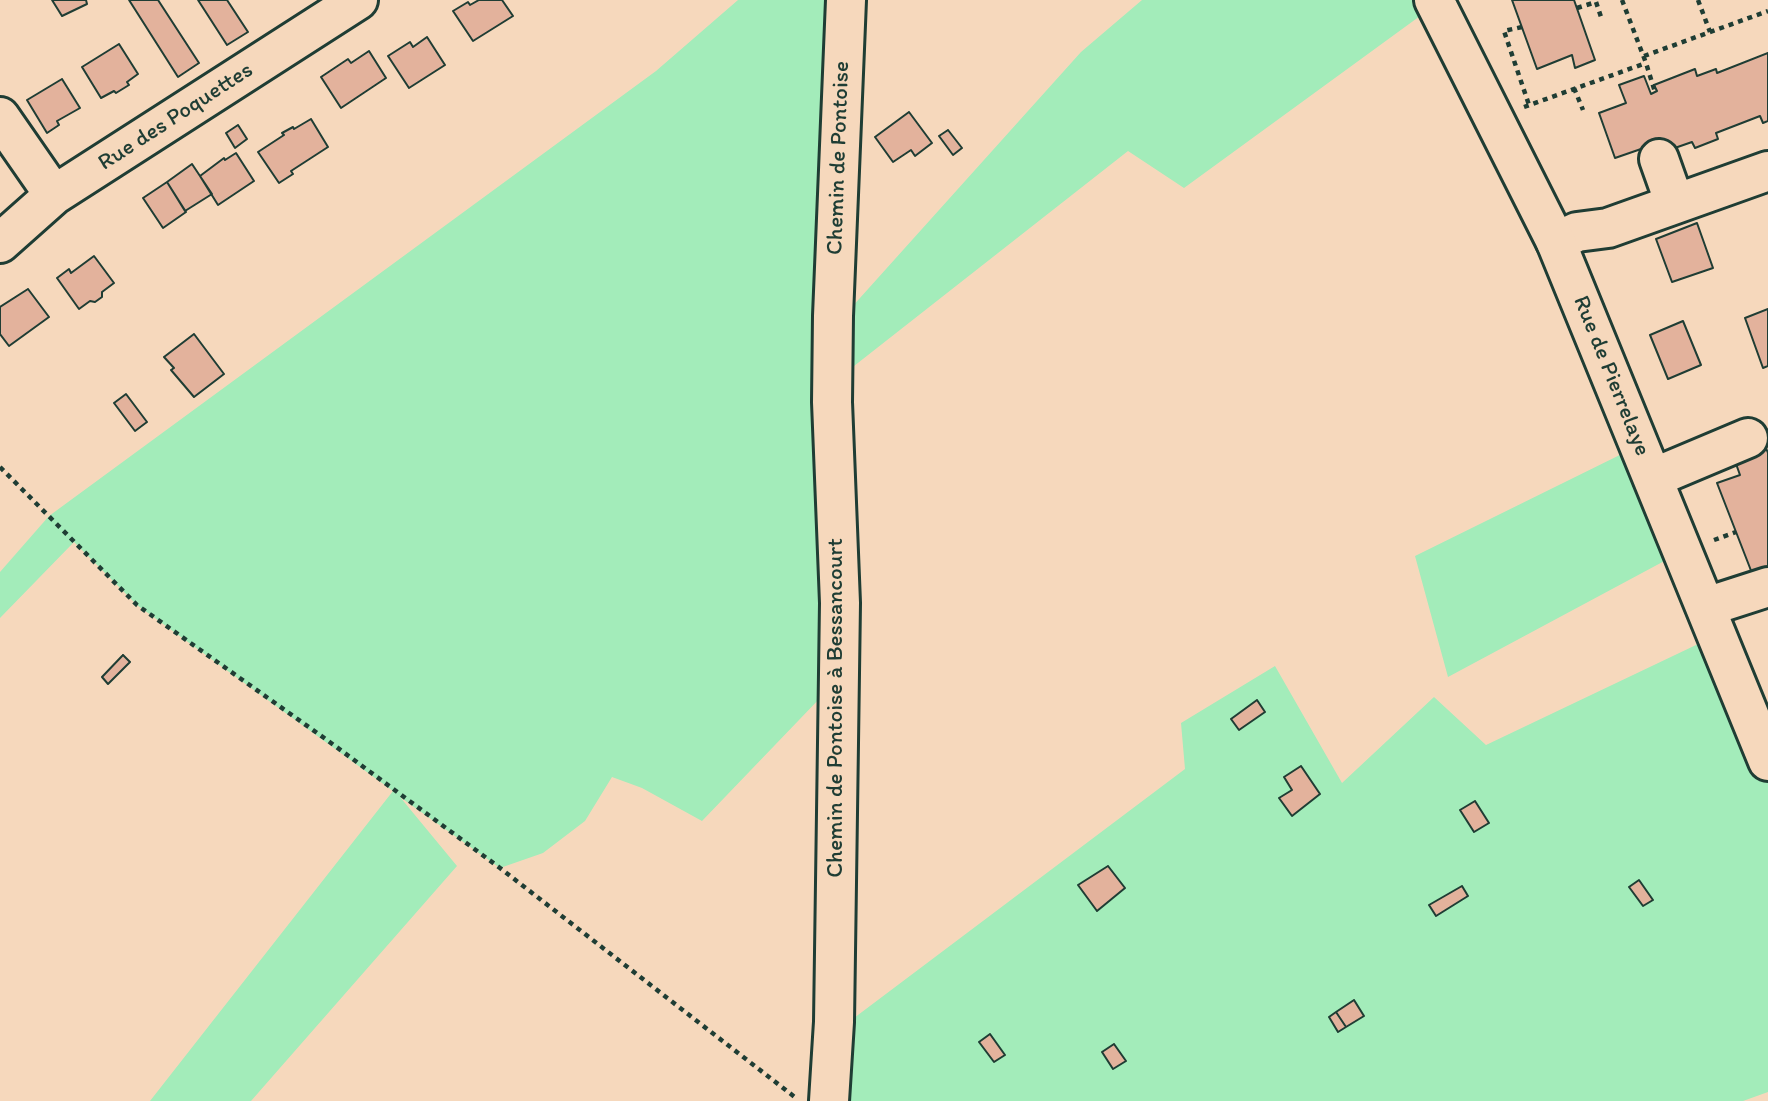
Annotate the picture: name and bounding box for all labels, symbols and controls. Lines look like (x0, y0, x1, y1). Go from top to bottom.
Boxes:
street label: Rue des Poquettes (93, 57, 259, 177)
street label: Chemin de Pontoise (822, 61, 856, 255)
street label: Rue de Pierrelaye (1566, 292, 1656, 460)
street label: Chemin de Pontoise à Bessancourt (822, 538, 850, 878)

